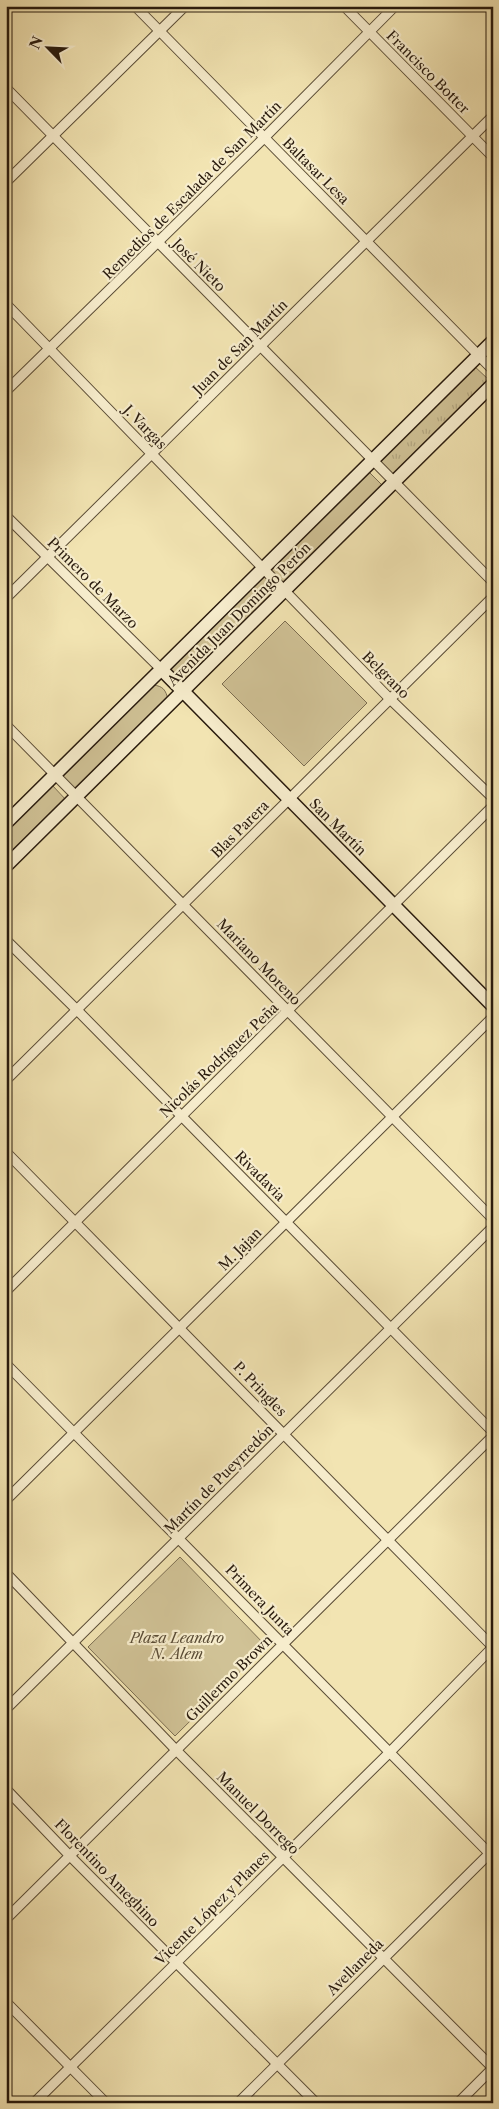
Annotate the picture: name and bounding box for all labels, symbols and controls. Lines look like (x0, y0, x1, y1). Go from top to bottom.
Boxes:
north arrow (22, 22, 72, 72)
street label: Francisco Botter (383, 27, 473, 117)
text: N (25, 33, 47, 52)
street label: Remedios de Escalada de San Martín (99, 97, 285, 283)
street label: Baltasar Lesa (279, 134, 354, 209)
street label: José Nieto (167, 233, 229, 295)
street label: Juan de San Martín (187, 296, 291, 400)
street label: J. Vargas (118, 400, 170, 453)
street label: Primero de Marzo (44, 534, 142, 632)
street label: Avenida Juan Domingo Perón (163, 538, 315, 690)
street label: Belgrano (359, 648, 413, 702)
street label: San Martín (306, 795, 371, 860)
street label: Blas Parera (207, 796, 273, 862)
street label: Mariano Moreno (213, 915, 305, 1009)
street label: Nicolás Rodríguez Peña (156, 998, 282, 1121)
street label: Rivadavia (231, 1147, 289, 1205)
street label: M. Jajan (215, 1223, 266, 1274)
street label: P. Pringles (230, 1358, 290, 1420)
street label: Martín de Pueyrredón (160, 1420, 278, 1538)
street label: Primera Junta (222, 1561, 299, 1640)
park label: Plaza Leandro N. Alem (129, 1629, 224, 1663)
street label: Guillermo Brown (182, 1631, 276, 1725)
street label: Manuel Dorrego (213, 1768, 303, 1858)
street label: Florentino Ameghino (51, 1815, 163, 1931)
street label: Vicente López y Planes (150, 1847, 273, 1970)
street label: Avellaneda (322, 1934, 388, 2000)

